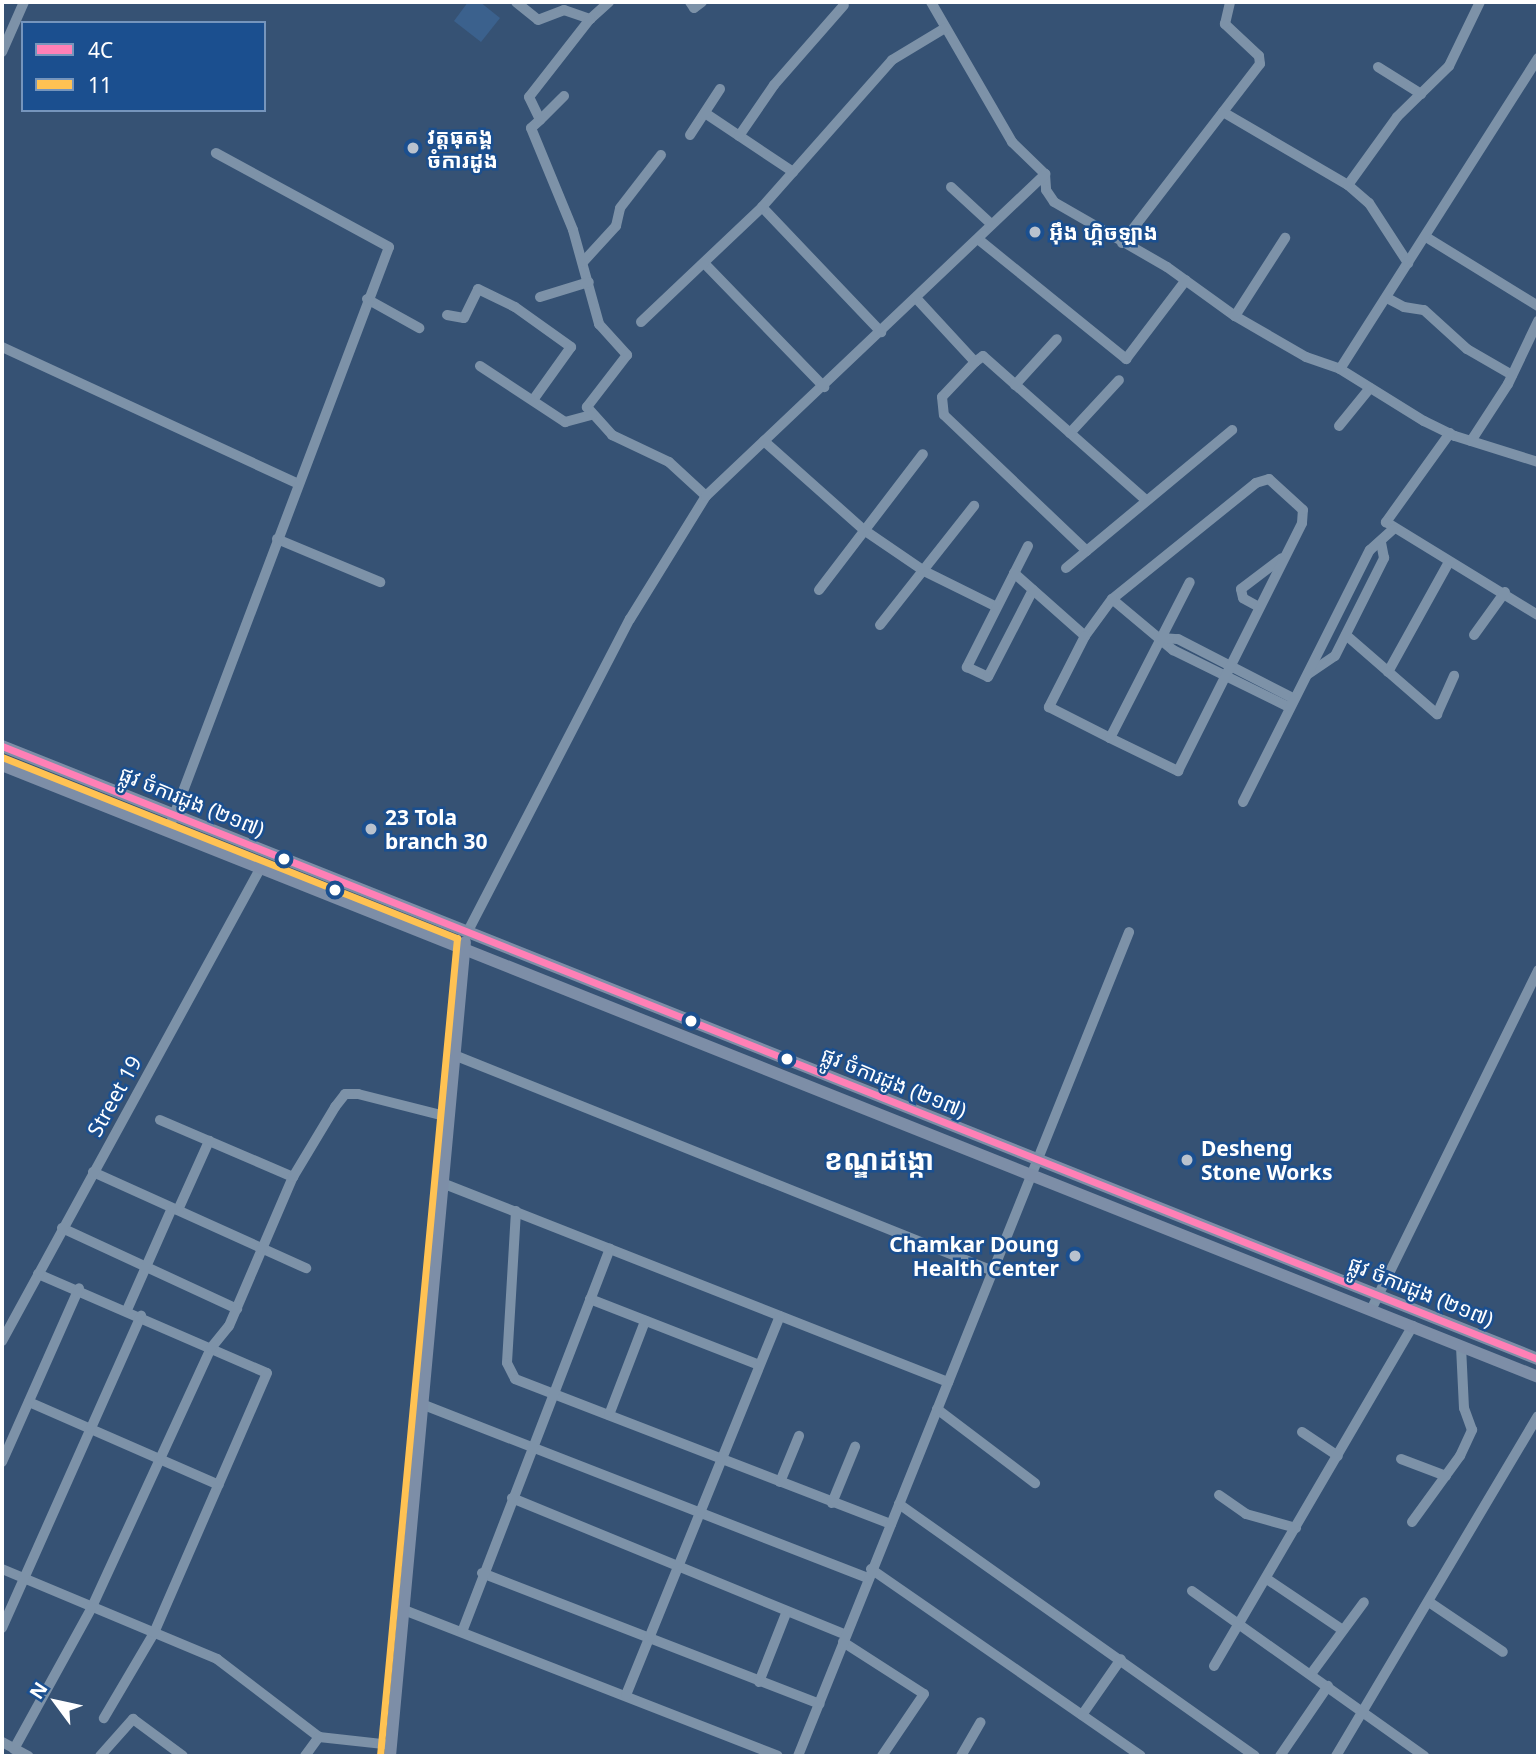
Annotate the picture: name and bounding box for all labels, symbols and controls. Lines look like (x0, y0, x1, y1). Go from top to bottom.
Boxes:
legend (21, 21, 266, 112)
text: 4C (88, 36, 113, 64)
text: 11 (88, 71, 112, 99)
place label: វត្តធុតង្គ ចំការដូង (427, 123, 498, 173)
marker: វត្តធុតង្គ ចំការដូង (405, 140, 421, 156)
place label: អ៊ឹង ហ្គិចឡាង (1049, 219, 1158, 245)
marker: អ៊ឹង ហ្គិចឡាង (1027, 224, 1043, 240)
street label: ផ្លូវ ចំការដូង (២១៧) (116, 760, 268, 842)
place label: 23 Tola branch 30 (385, 804, 487, 854)
marker: 23 Tola branch 30 (363, 821, 379, 837)
unlabelled marker (277, 852, 291, 866)
unlabelled marker (328, 883, 342, 897)
unlabelled marker (684, 1014, 698, 1028)
street label: ផ្លូវ ចំការដូង (២១៧) (818, 1041, 970, 1123)
street label: Street 19 (82, 1051, 146, 1141)
unlabelled marker (780, 1052, 794, 1066)
place label: Desheng Stone Works (1201, 1135, 1332, 1185)
district label: ខណ្ឌដង្កោ (824, 1142, 934, 1176)
marker: Desheng Stone Works (1179, 1152, 1195, 1168)
place label: Chamkar Doung Health Center (889, 1231, 1059, 1281)
marker: Chamkar Doung Health Center (1065, 1246, 1085, 1266)
street label: ផ្លូវ ចំការដូង (២១៧) (1345, 1250, 1497, 1332)
north arrow (21, 1667, 91, 1737)
text: N (23, 1677, 53, 1704)

